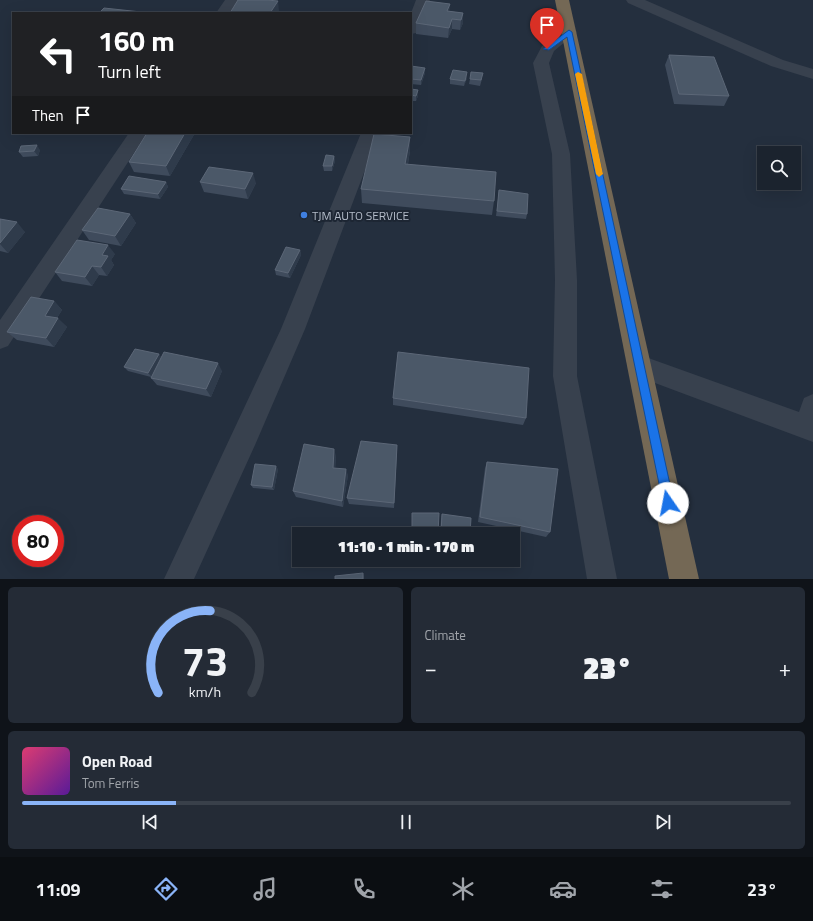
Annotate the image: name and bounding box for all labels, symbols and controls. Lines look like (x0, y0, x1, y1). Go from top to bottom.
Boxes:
pin (530, 8, 564, 49)
icon: arrive (536, 14, 558, 36)
text: 160 m (98, 19, 175, 62)
icon: left (32, 28, 84, 80)
text: Turn left (98, 58, 161, 85)
text: Then (32, 104, 64, 127)
icon: arrive (72, 104, 94, 126)
map controls (757, 146, 801, 190)
button: search (757, 146, 801, 190)
place label: TJM AUTO SERVICE (312, 206, 410, 225)
marker: TJM AUTO SERVICE (299, 210, 309, 220)
position arrow (647, 482, 689, 524)
speed limit sign: 80 (12, 515, 64, 567)
text: 11:10 · 1 min · 170 m (338, 535, 474, 558)
text: Climate (425, 625, 466, 645)
text: 73 (182, 629, 229, 692)
text: 23° (583, 645, 633, 691)
text: − (425, 651, 437, 685)
text: + (779, 651, 791, 685)
text: km/h (189, 681, 221, 703)
text: Open Road (82, 750, 152, 773)
text: Tom Ferris (82, 773, 139, 793)
icon: previous (139, 811, 161, 833)
icon: pause (395, 811, 417, 833)
icon: next (652, 811, 674, 833)
icon: directions (152, 875, 180, 903)
icon: music (251, 875, 279, 903)
icon: phone (350, 875, 378, 903)
icon: climate (449, 875, 477, 903)
icon: car (549, 875, 577, 903)
icon: filters (648, 875, 676, 903)
text: 11:09 (36, 876, 81, 903)
text: 23° (747, 876, 777, 903)

